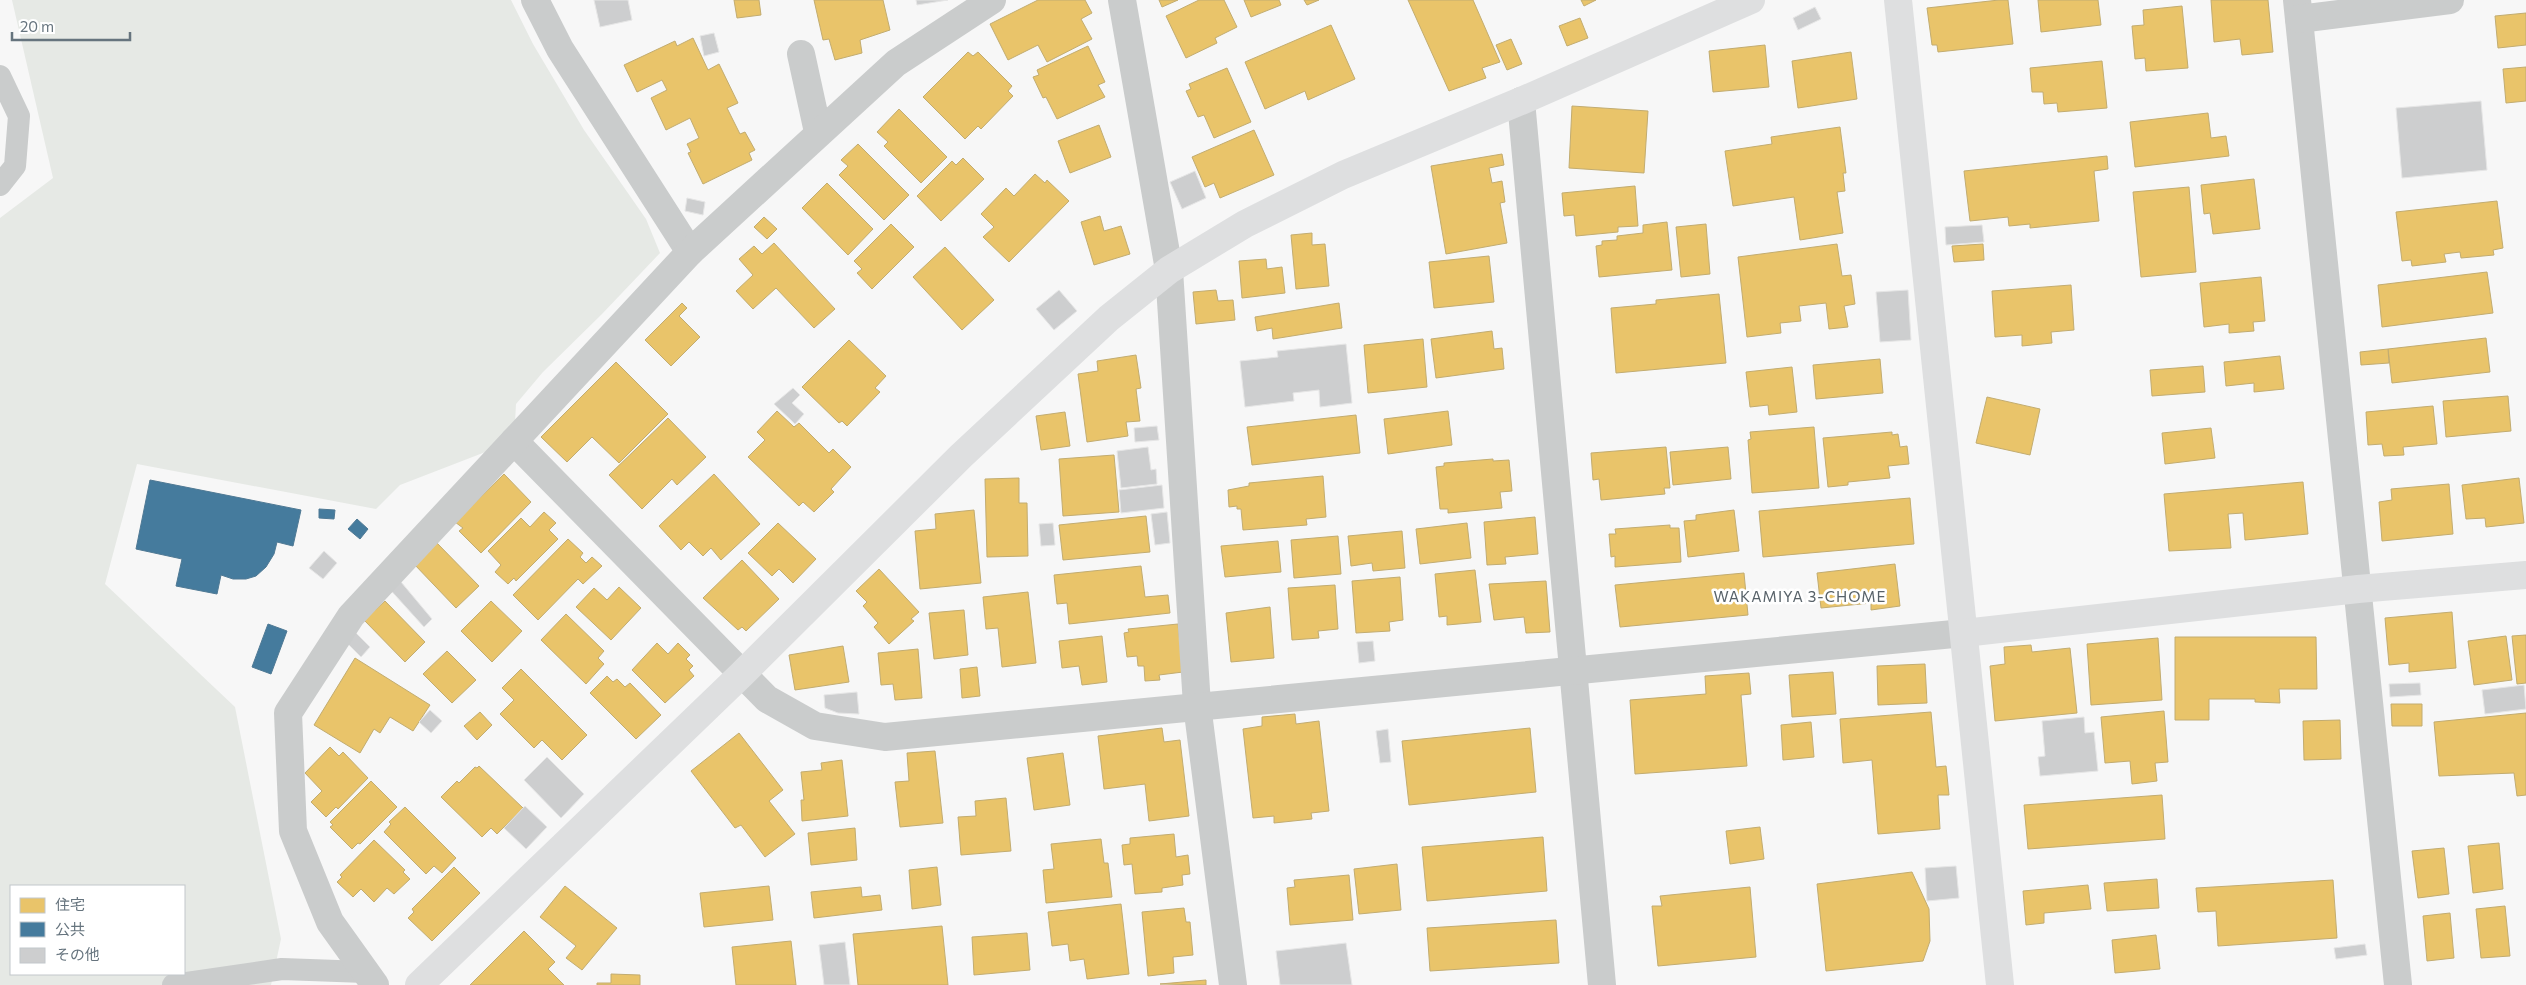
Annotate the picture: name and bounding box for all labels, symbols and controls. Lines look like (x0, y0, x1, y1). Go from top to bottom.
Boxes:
scale bar (12, 10, 130, 42)
text: 20 m (20, 17, 54, 35)
district label: WAKAMIYA 3-CHOME (1714, 587, 1886, 605)
legend (10, 885, 185, 975)
text: 住宅 (55, 895, 85, 913)
text: 公共 (55, 920, 85, 938)
text: その他 (55, 945, 100, 963)

